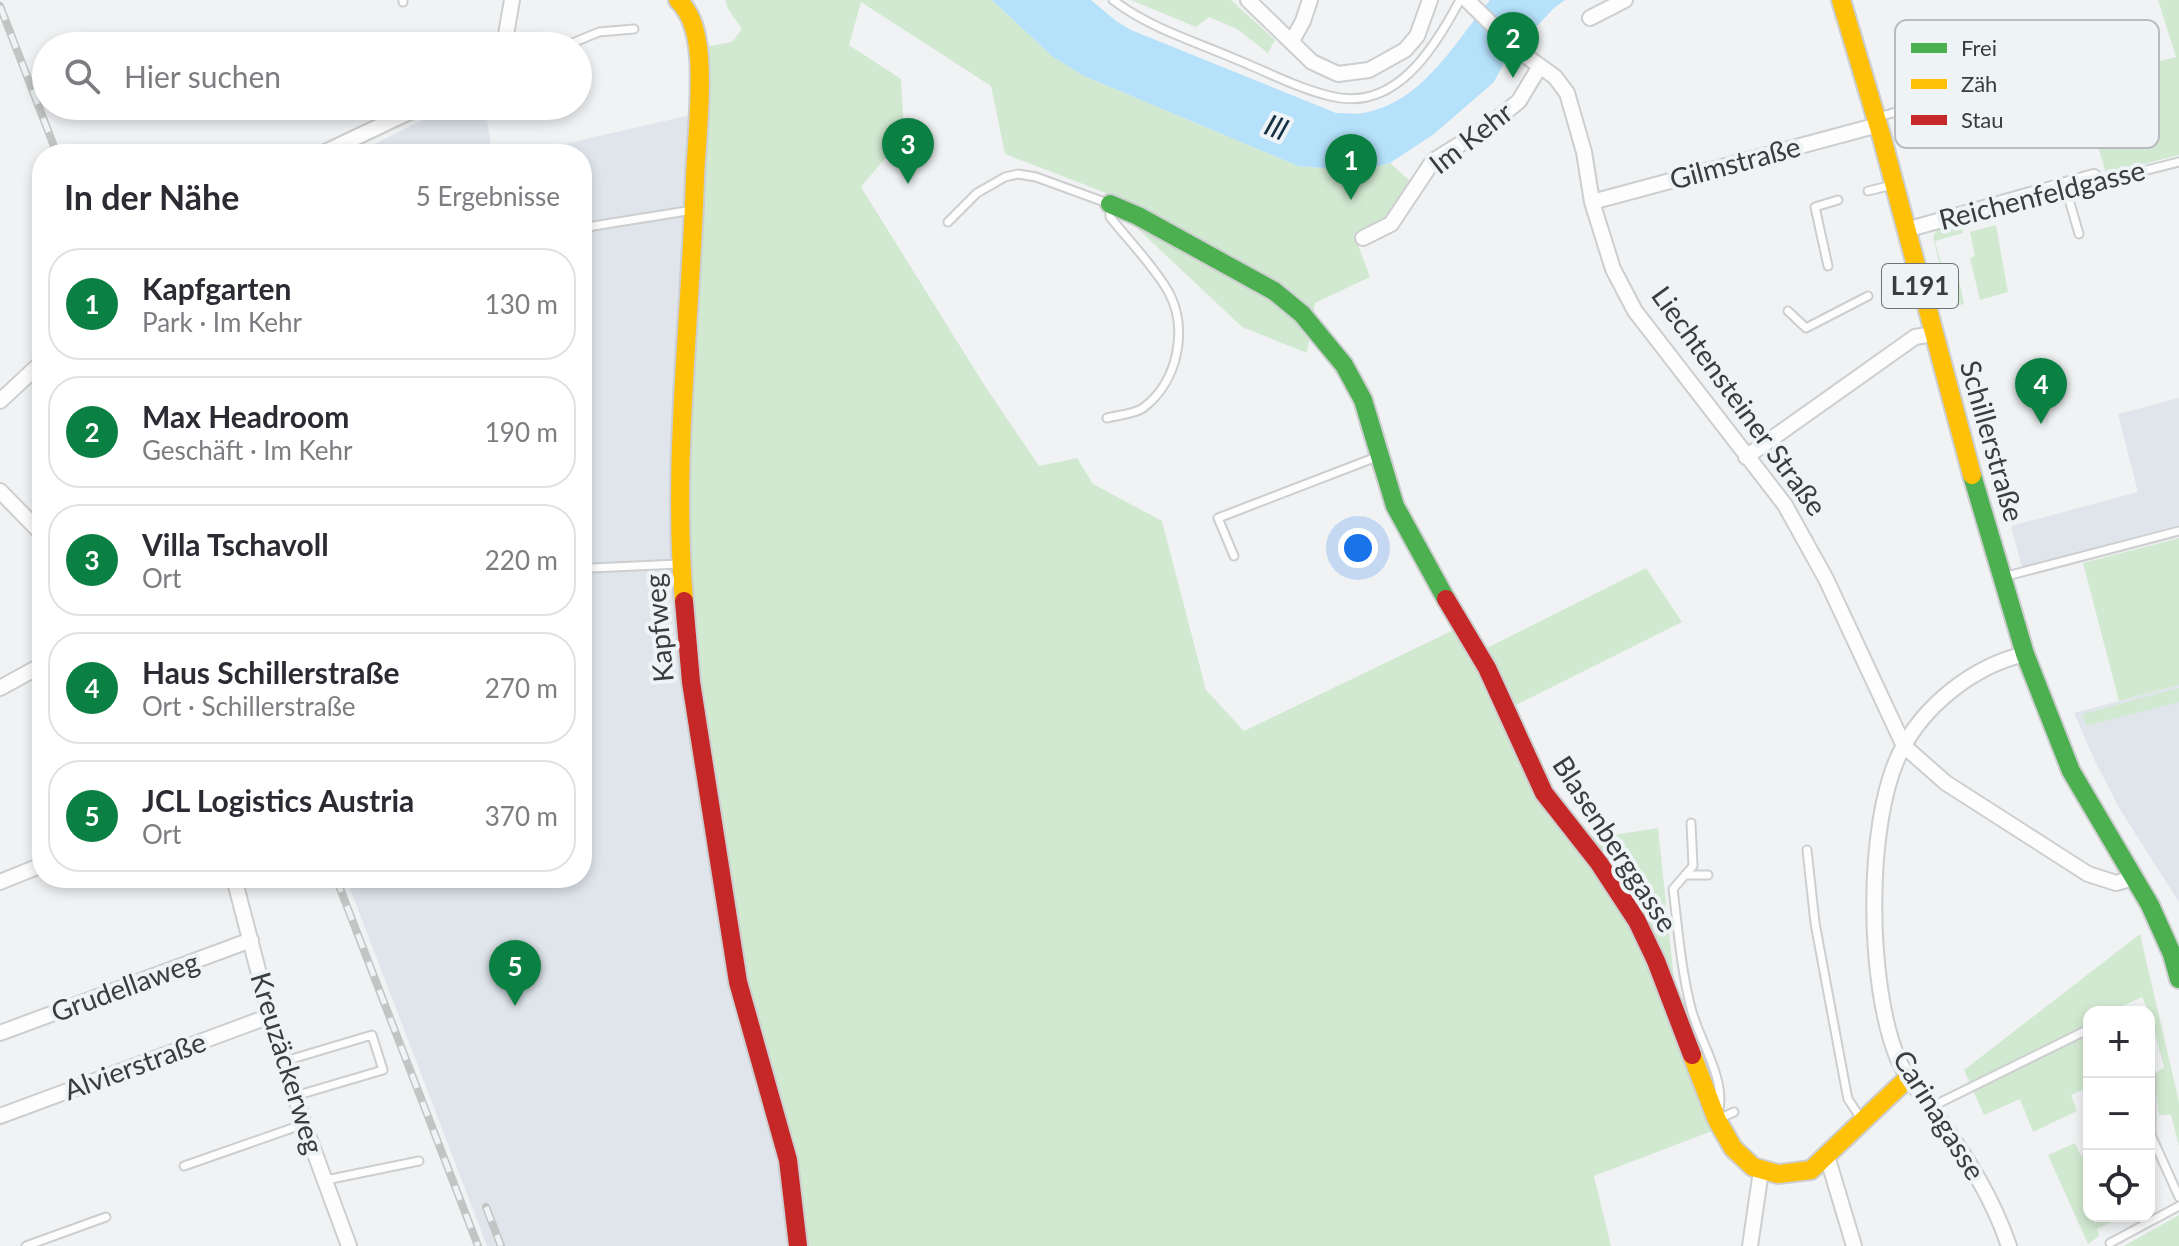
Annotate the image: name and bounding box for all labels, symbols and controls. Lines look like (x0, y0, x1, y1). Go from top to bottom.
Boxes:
pin: 2 (1487, 12, 1539, 78)
legend (1895, 20, 2159, 148)
search box (32, 32, 592, 120)
text: Frei (1961, 34, 1997, 61)
icon: search (60, 54, 104, 98)
text: Hier suchen (124, 58, 281, 94)
text: Zäh (1961, 70, 1997, 97)
street label: Im Kehr (1422, 94, 1519, 180)
water label: Ill (1260, 105, 1294, 147)
text: Stau (1961, 106, 2004, 133)
pin: 3 (882, 118, 934, 184)
street label: Gilmstraße (1666, 128, 1804, 196)
pin: 1 (1325, 134, 1377, 200)
street label: Reichenfeldgasse (1935, 152, 2148, 236)
text: In der Nähe (64, 176, 239, 217)
text: 5 Ergebnisse (416, 180, 560, 212)
road number: L191 (1882, 264, 1958, 308)
text: Kapfgarten (142, 270, 291, 306)
street label: Liechtensteiner Straße (1645, 279, 1834, 522)
text: 1 (84, 288, 100, 320)
text: 130 m (485, 288, 558, 320)
text: Park · Im Kehr (142, 306, 302, 338)
street label: Schillerstraße (1954, 356, 2032, 525)
pin: 4 (2015, 358, 2067, 424)
text: Max Headroom (142, 398, 349, 434)
text: 2 (84, 416, 100, 448)
text: 190 m (485, 416, 558, 448)
text: Geschäft · Im Kehr (142, 434, 352, 466)
text: Villa Tschavoll (142, 526, 329, 562)
your location (1338, 528, 1378, 568)
text: 3 (84, 544, 100, 576)
text: 220 m (485, 544, 558, 576)
text: Ort (142, 562, 181, 594)
street label: Kapfweg (636, 572, 680, 684)
text: Haus Schillerstraße (142, 654, 400, 690)
text: 4 (84, 672, 100, 704)
text: 270 m (485, 672, 558, 704)
text: Ort · Schillerstraße (142, 690, 356, 722)
street label: Blasenberggasse (1546, 749, 1685, 938)
text: JCL Logistics Austria (142, 782, 414, 818)
text: 5 (84, 800, 100, 832)
text: 370 m (485, 800, 558, 832)
text: Ort (142, 818, 181, 850)
pin: 5 (489, 940, 541, 1006)
street label: Grudellaweg (46, 944, 203, 1028)
street label: Kreuzäckerweg (244, 968, 332, 1158)
map controls (2083, 1006, 2155, 1222)
button: + (2083, 1006, 2155, 1078)
street label: Alvierstraße (59, 1024, 210, 1106)
street label: Carinagasse (1887, 1043, 1993, 1186)
button: − (2083, 1078, 2155, 1150)
button: locate (2083, 1150, 2155, 1222)

